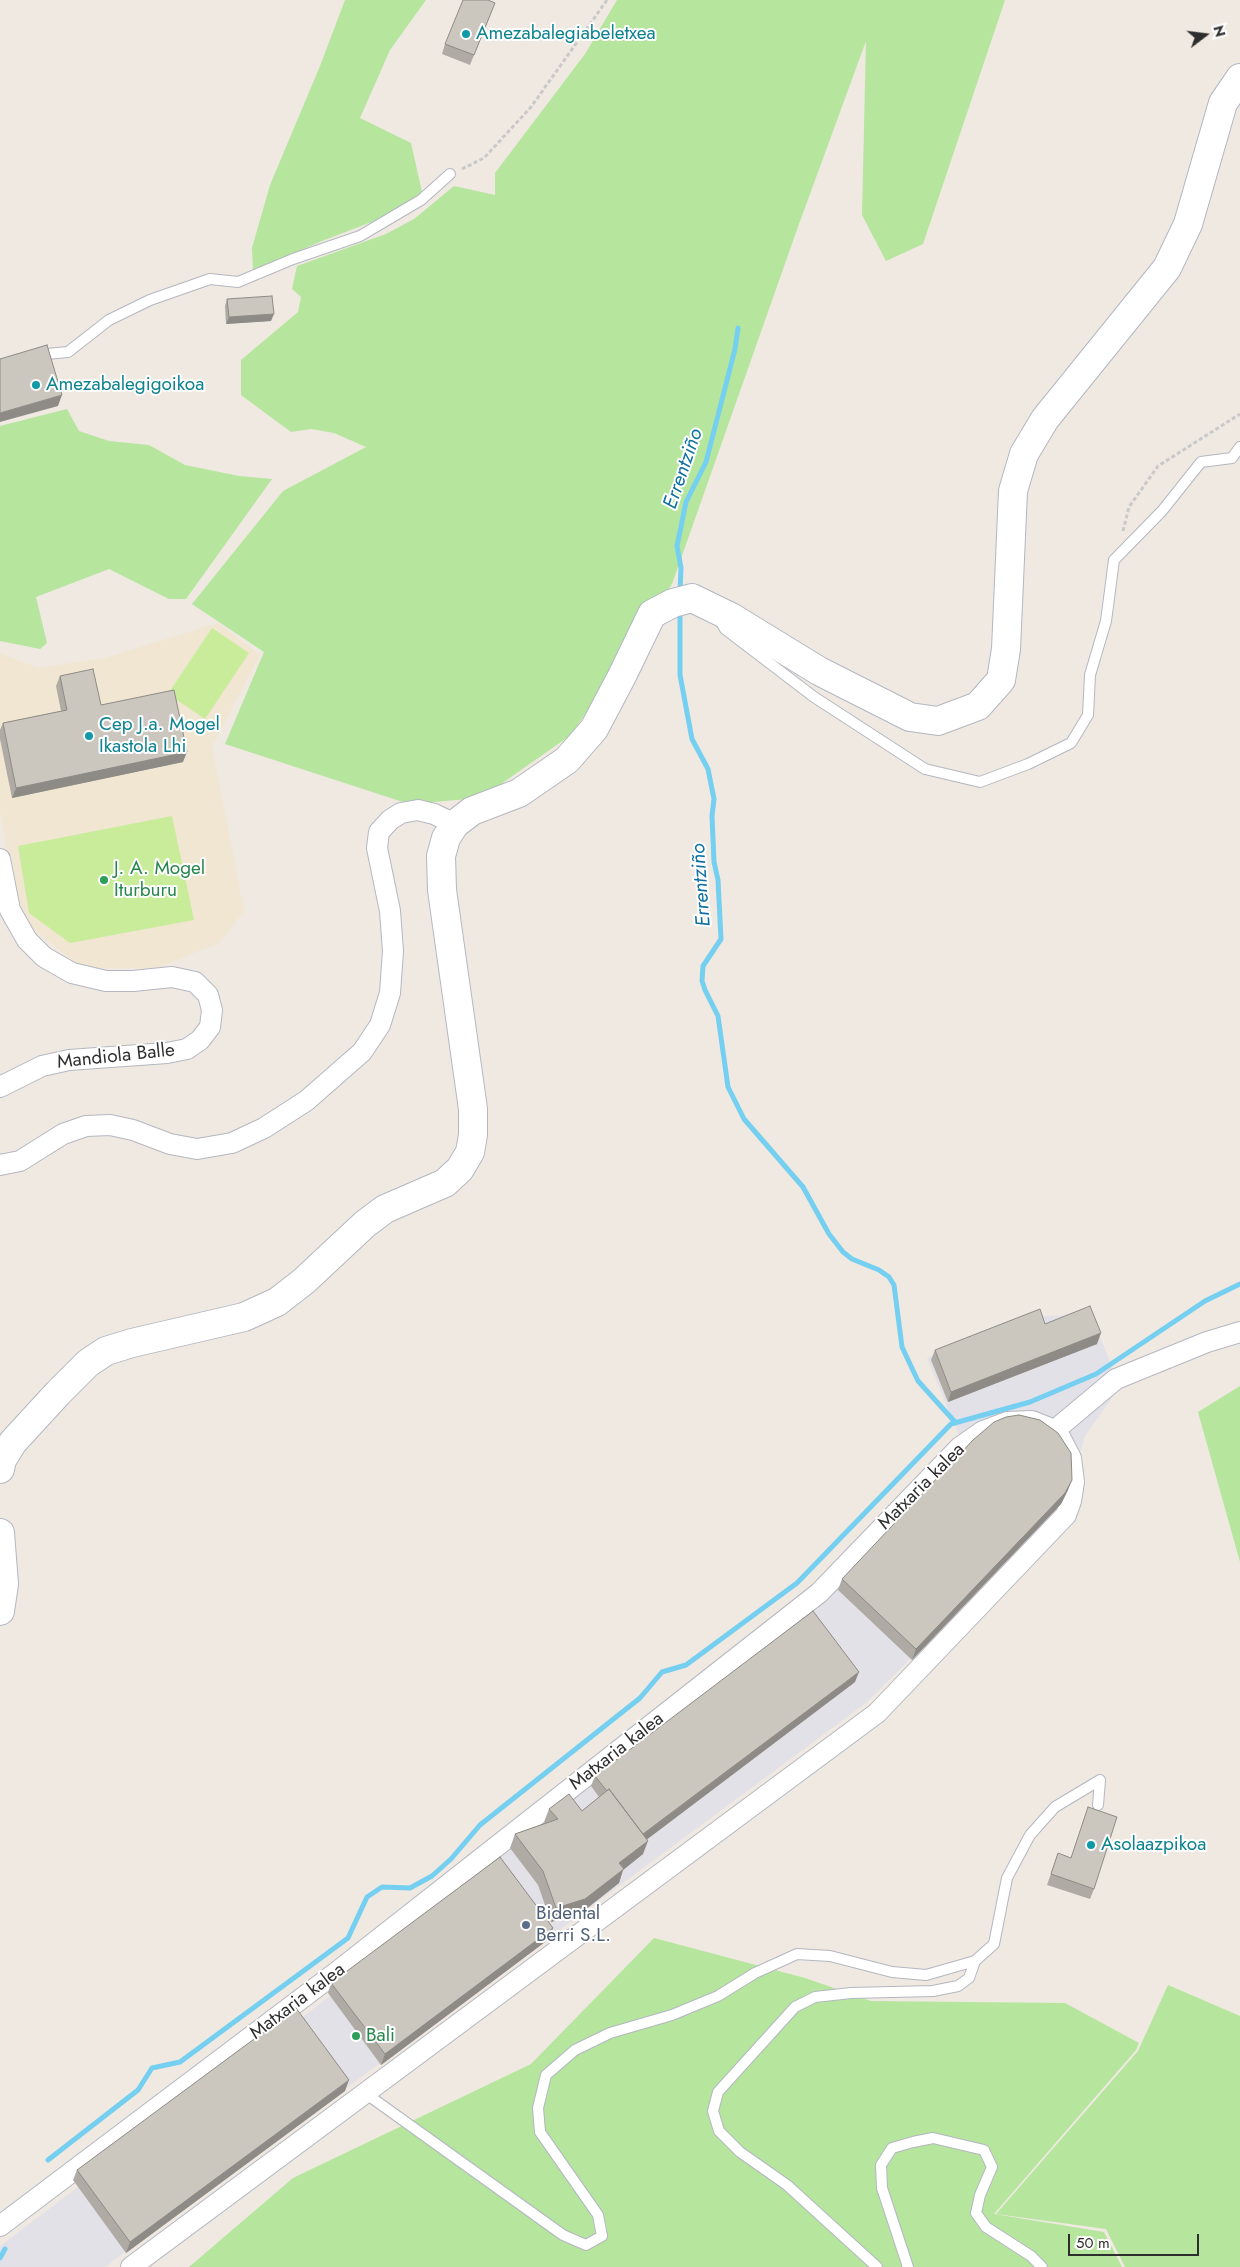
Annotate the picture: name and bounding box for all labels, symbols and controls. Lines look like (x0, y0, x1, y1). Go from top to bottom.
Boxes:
north arrow (1180, 10, 1230, 60)
place label: Amezabalegiabeletxea (476, 23, 656, 45)
text: N (1208, 23, 1231, 39)
marker: Amezabalegiabeletxea (460, 28, 472, 40)
place label: Amezabalegigoikoa (46, 374, 204, 396)
marker: Amezabalegigoikoa (30, 379, 42, 391)
water label: Errentziño (659, 426, 709, 512)
place label: Cep J.a. Mogel Ikastola Lhi (99, 714, 220, 758)
marker: Cep J.a. Mogel Ikastola Lhi (83, 730, 95, 742)
water label: Errentziño (687, 843, 717, 927)
place label: J. A. Mogel Iturburu (114, 858, 205, 902)
marker: J. A. Mogel Iturburu (98, 874, 110, 886)
street label: Mandiola Balle (56, 1039, 176, 1075)
street label: Matxaria kalea (874, 1439, 970, 1535)
street label: Matxaria kalea (565, 1708, 669, 1796)
place label: Asolaazpikoa (1101, 1834, 1206, 1856)
marker: Asolaazpikoa (1085, 1839, 1097, 1851)
place label: Bidental Berri S.L. (536, 1903, 611, 1947)
marker: Bidental Berri S.L. (520, 1919, 532, 1931)
street label: Matxaria kalea (246, 1959, 350, 2045)
place label: Bali (366, 2025, 395, 2047)
marker: Bali (350, 2030, 362, 2042)
scale bar (1070, 2224, 1201, 2256)
text: 50 m (1076, 2232, 1110, 2254)

